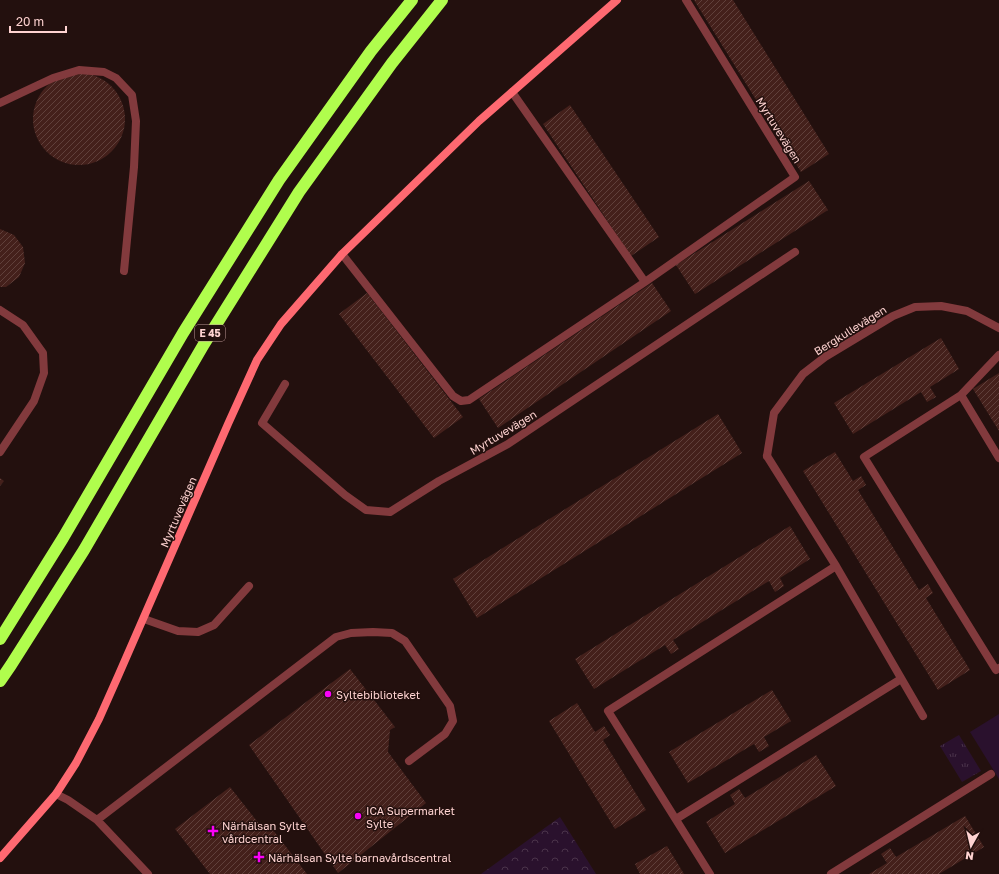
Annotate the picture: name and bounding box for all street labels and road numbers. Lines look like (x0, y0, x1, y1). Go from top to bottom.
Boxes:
street label: Myrtuvevägen (754, 95, 804, 165)
street label: Bergkullevägen (811, 303, 889, 357)
road number: E 45 (195, 325, 225, 341)
street label: Myrtuvevägen (467, 407, 539, 457)
street label: Myrtuvevägen (157, 475, 199, 549)

